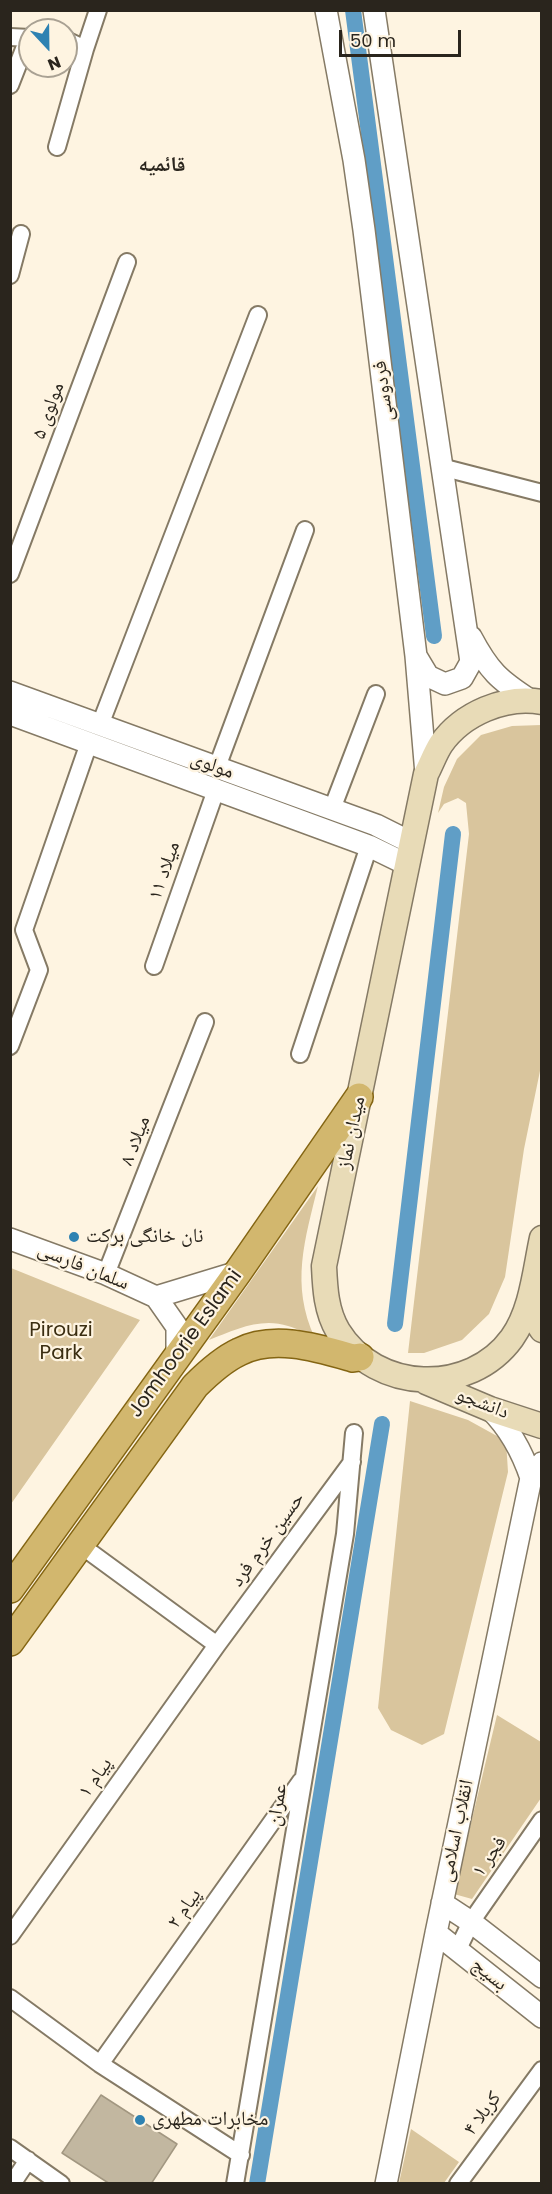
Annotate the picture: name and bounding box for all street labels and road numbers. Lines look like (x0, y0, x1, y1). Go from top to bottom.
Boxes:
street label: فردوسی (368, 359, 400, 423)
street label: مولوی ۵ (28, 379, 70, 443)
street label: مولوی (187, 747, 237, 785)
street label: میلاد ۱۱ (144, 839, 186, 903)
street label: میدان نماز (333, 1094, 371, 1172)
street label: میلاد ۸ (116, 1113, 156, 1169)
street label: سلمان فارسی (34, 1238, 132, 1296)
street label: Jomhoorie Eslami (124, 1265, 248, 1423)
street label: دانشجو (452, 1383, 512, 1425)
street label: حسین خرم فرد (226, 1488, 310, 1592)
street label: پیام ۱ (74, 1753, 118, 1803)
street label: انقلاب اسلامی (434, 1778, 480, 1884)
street label: عمران (263, 1782, 293, 1828)
street label: فجر ۱ (468, 1832, 512, 1882)
street label: پیام ۲ (163, 1884, 207, 1934)
street label: بسیج (466, 1953, 512, 1997)
street label: کربلا ۴ (459, 2087, 507, 2141)

